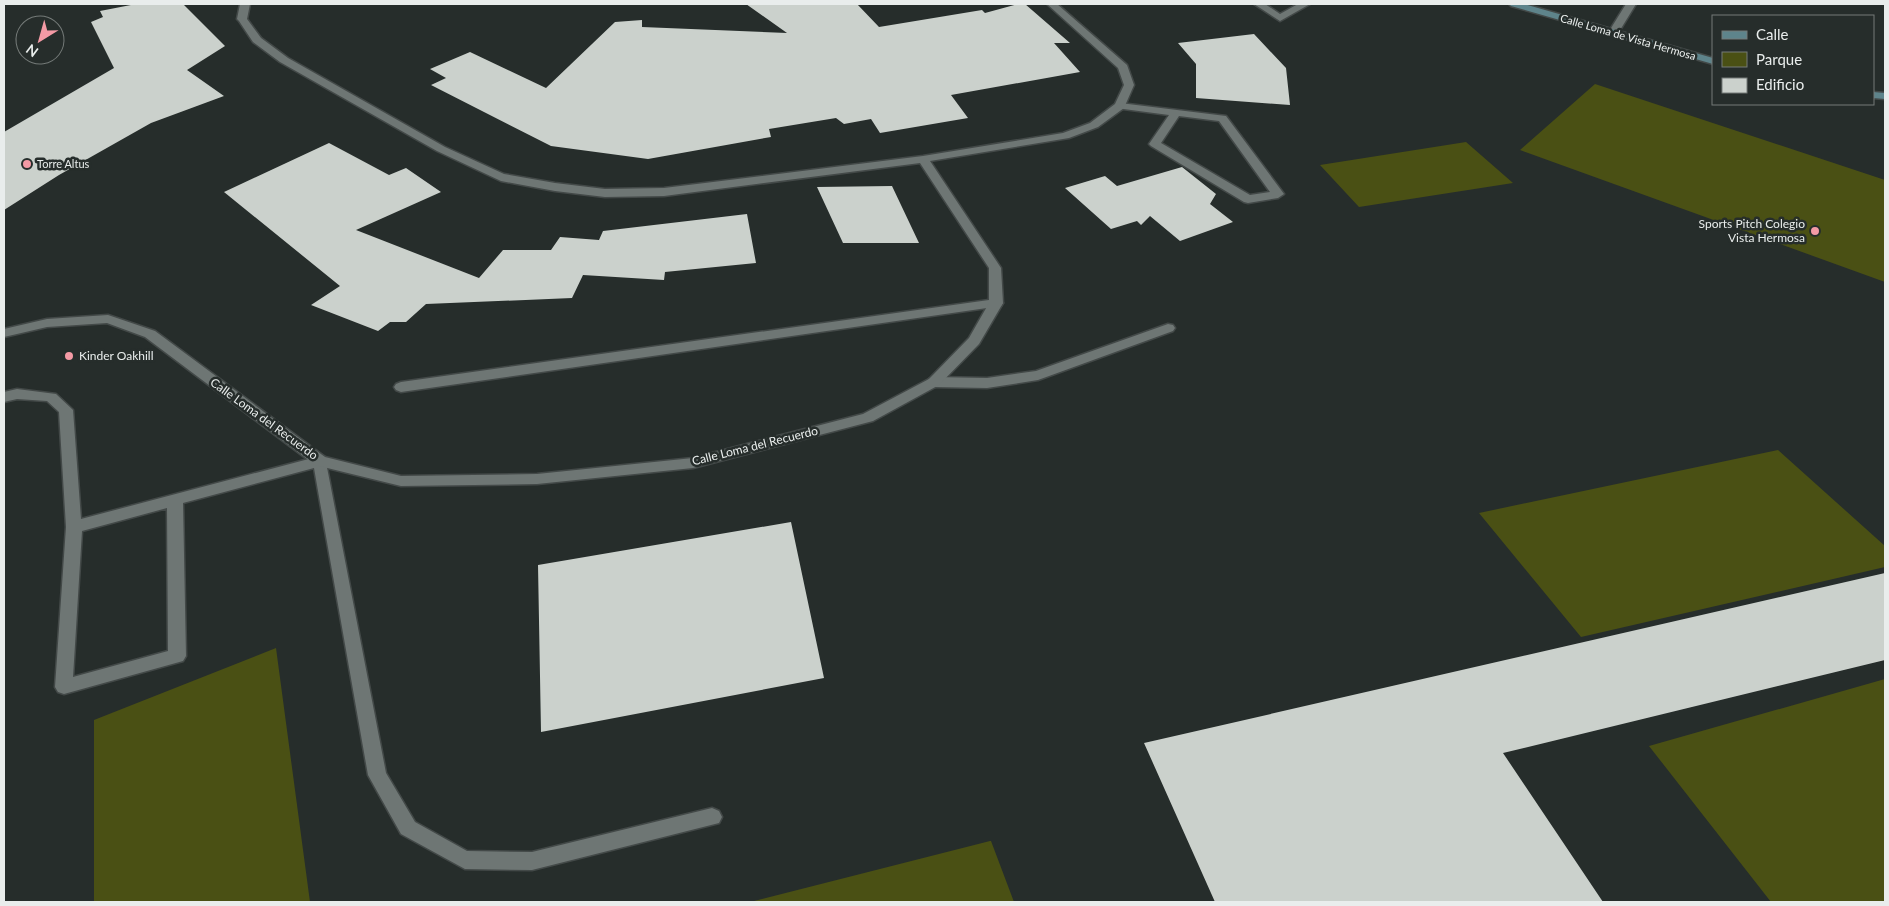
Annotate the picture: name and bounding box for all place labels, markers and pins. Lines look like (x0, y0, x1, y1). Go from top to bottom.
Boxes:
place label: Torre Altus (37, 157, 90, 170)
marker: Torre Altus (21, 158, 33, 170)
place label: Sports Pitch Colegio Vista Hermosa (1699, 216, 1805, 245)
marker: Sports Pitch Colegio Vista Hermosa (1809, 225, 1821, 237)
place label: Kinder Oakhill (79, 348, 154, 363)
marker: Kinder Oakhill (63, 350, 75, 362)

